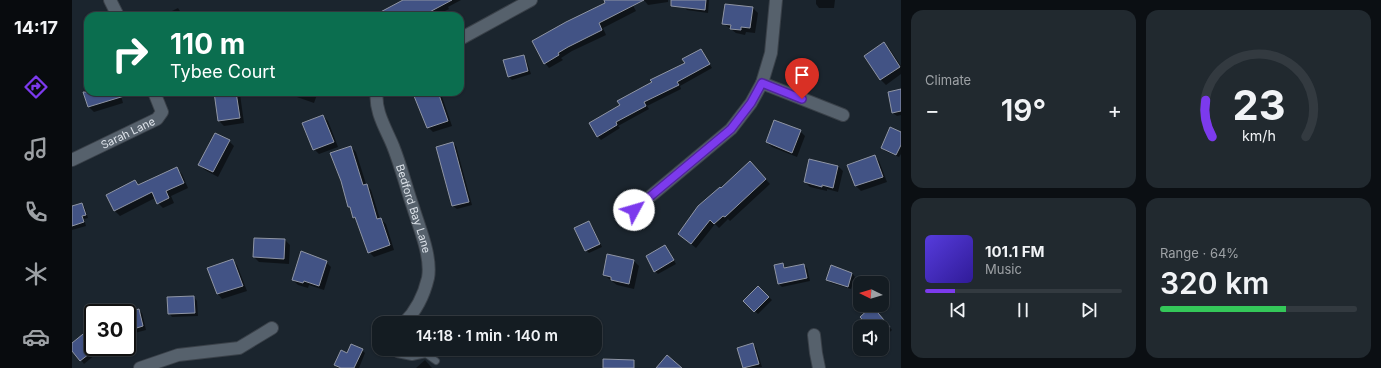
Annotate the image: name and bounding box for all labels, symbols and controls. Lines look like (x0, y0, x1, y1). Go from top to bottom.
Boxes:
text: 14:17 (14, 17, 58, 38)
text: 110 m (170, 27, 245, 61)
icon: right (104, 28, 156, 80)
pin (785, 58, 819, 99)
text: Tybee Court (170, 61, 275, 82)
icon: arrive (791, 64, 813, 86)
text: Climate (925, 72, 971, 88)
icon: directions (22, 73, 50, 101)
text: 23 (1232, 80, 1285, 130)
text: 19° (1001, 92, 1046, 128)
text: − (925, 97, 940, 123)
text: + (1107, 97, 1122, 123)
street label: Sarah Lane (98, 114, 157, 152)
text: km/h (1242, 127, 1275, 144)
icon: music (22, 135, 50, 163)
street label: Bedford Bay Lane (393, 162, 434, 254)
position arrow (613, 189, 655, 231)
icon: phone (22, 198, 50, 226)
text: 101.1 FM (985, 242, 1045, 261)
text: Range · 64% (1160, 245, 1239, 261)
icon: climate (22, 260, 50, 288)
text: Music (985, 261, 1022, 277)
text: 320 km (1160, 265, 1269, 301)
north arrow (853, 276, 889, 312)
map controls (853, 276, 889, 356)
icon: previous (947, 299, 969, 321)
icon: pause (1012, 299, 1034, 321)
icon: next (1078, 299, 1100, 321)
speed limit sign: 30 (84, 304, 136, 356)
button: sound (853, 320, 889, 356)
icon: car (22, 323, 50, 351)
text: 14:18 · 1 min · 140 m (416, 326, 558, 345)

